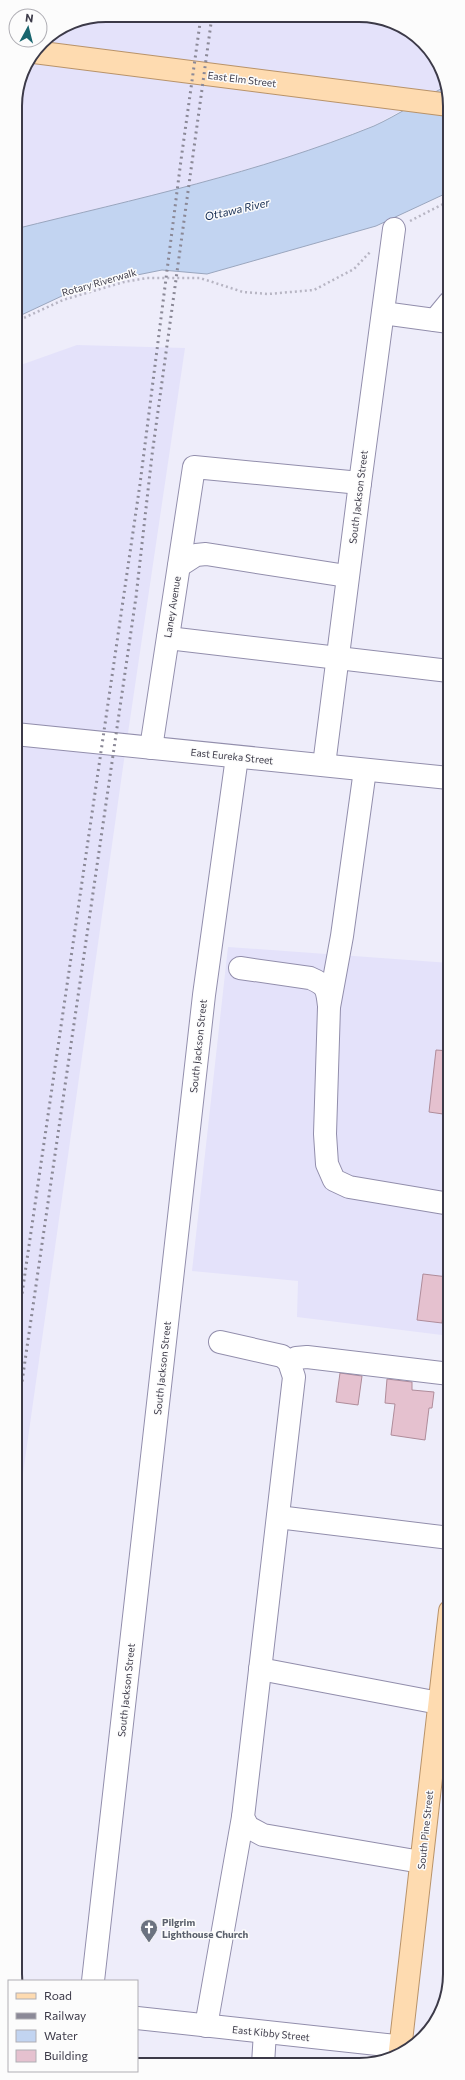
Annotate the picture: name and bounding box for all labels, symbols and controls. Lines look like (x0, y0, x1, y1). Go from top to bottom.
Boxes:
north arrow (8, 8, 48, 48)
text: N (24, 11, 34, 25)
street label: East Elm Street (207, 69, 277, 89)
water label: Ottawa River (203, 195, 271, 223)
street label: Rotary Riverwalk (60, 265, 138, 298)
street label: South Jackson Street (346, 450, 370, 544)
street label: Laney Avenue (161, 575, 183, 639)
street label: East Eureka Street (190, 746, 274, 766)
street label: South Jackson Street (187, 999, 209, 1093)
street label: South Jackson Street (151, 1321, 173, 1415)
street label: South Jackson Street (115, 1643, 137, 1737)
street label: South Pine Street (415, 1790, 435, 1870)
place label: Pilgrim Lighthouse Church (162, 1916, 249, 1940)
church icon: Pilgrim Lighthouse Church (139, 1918, 159, 1943)
legend (8, 1980, 138, 2072)
text: Road (44, 1988, 72, 2002)
text: Railway (44, 2008, 86, 2022)
street label: East Kibby Street (232, 2023, 310, 2043)
text: Water (44, 2028, 78, 2042)
text: Building (44, 2048, 88, 2062)

